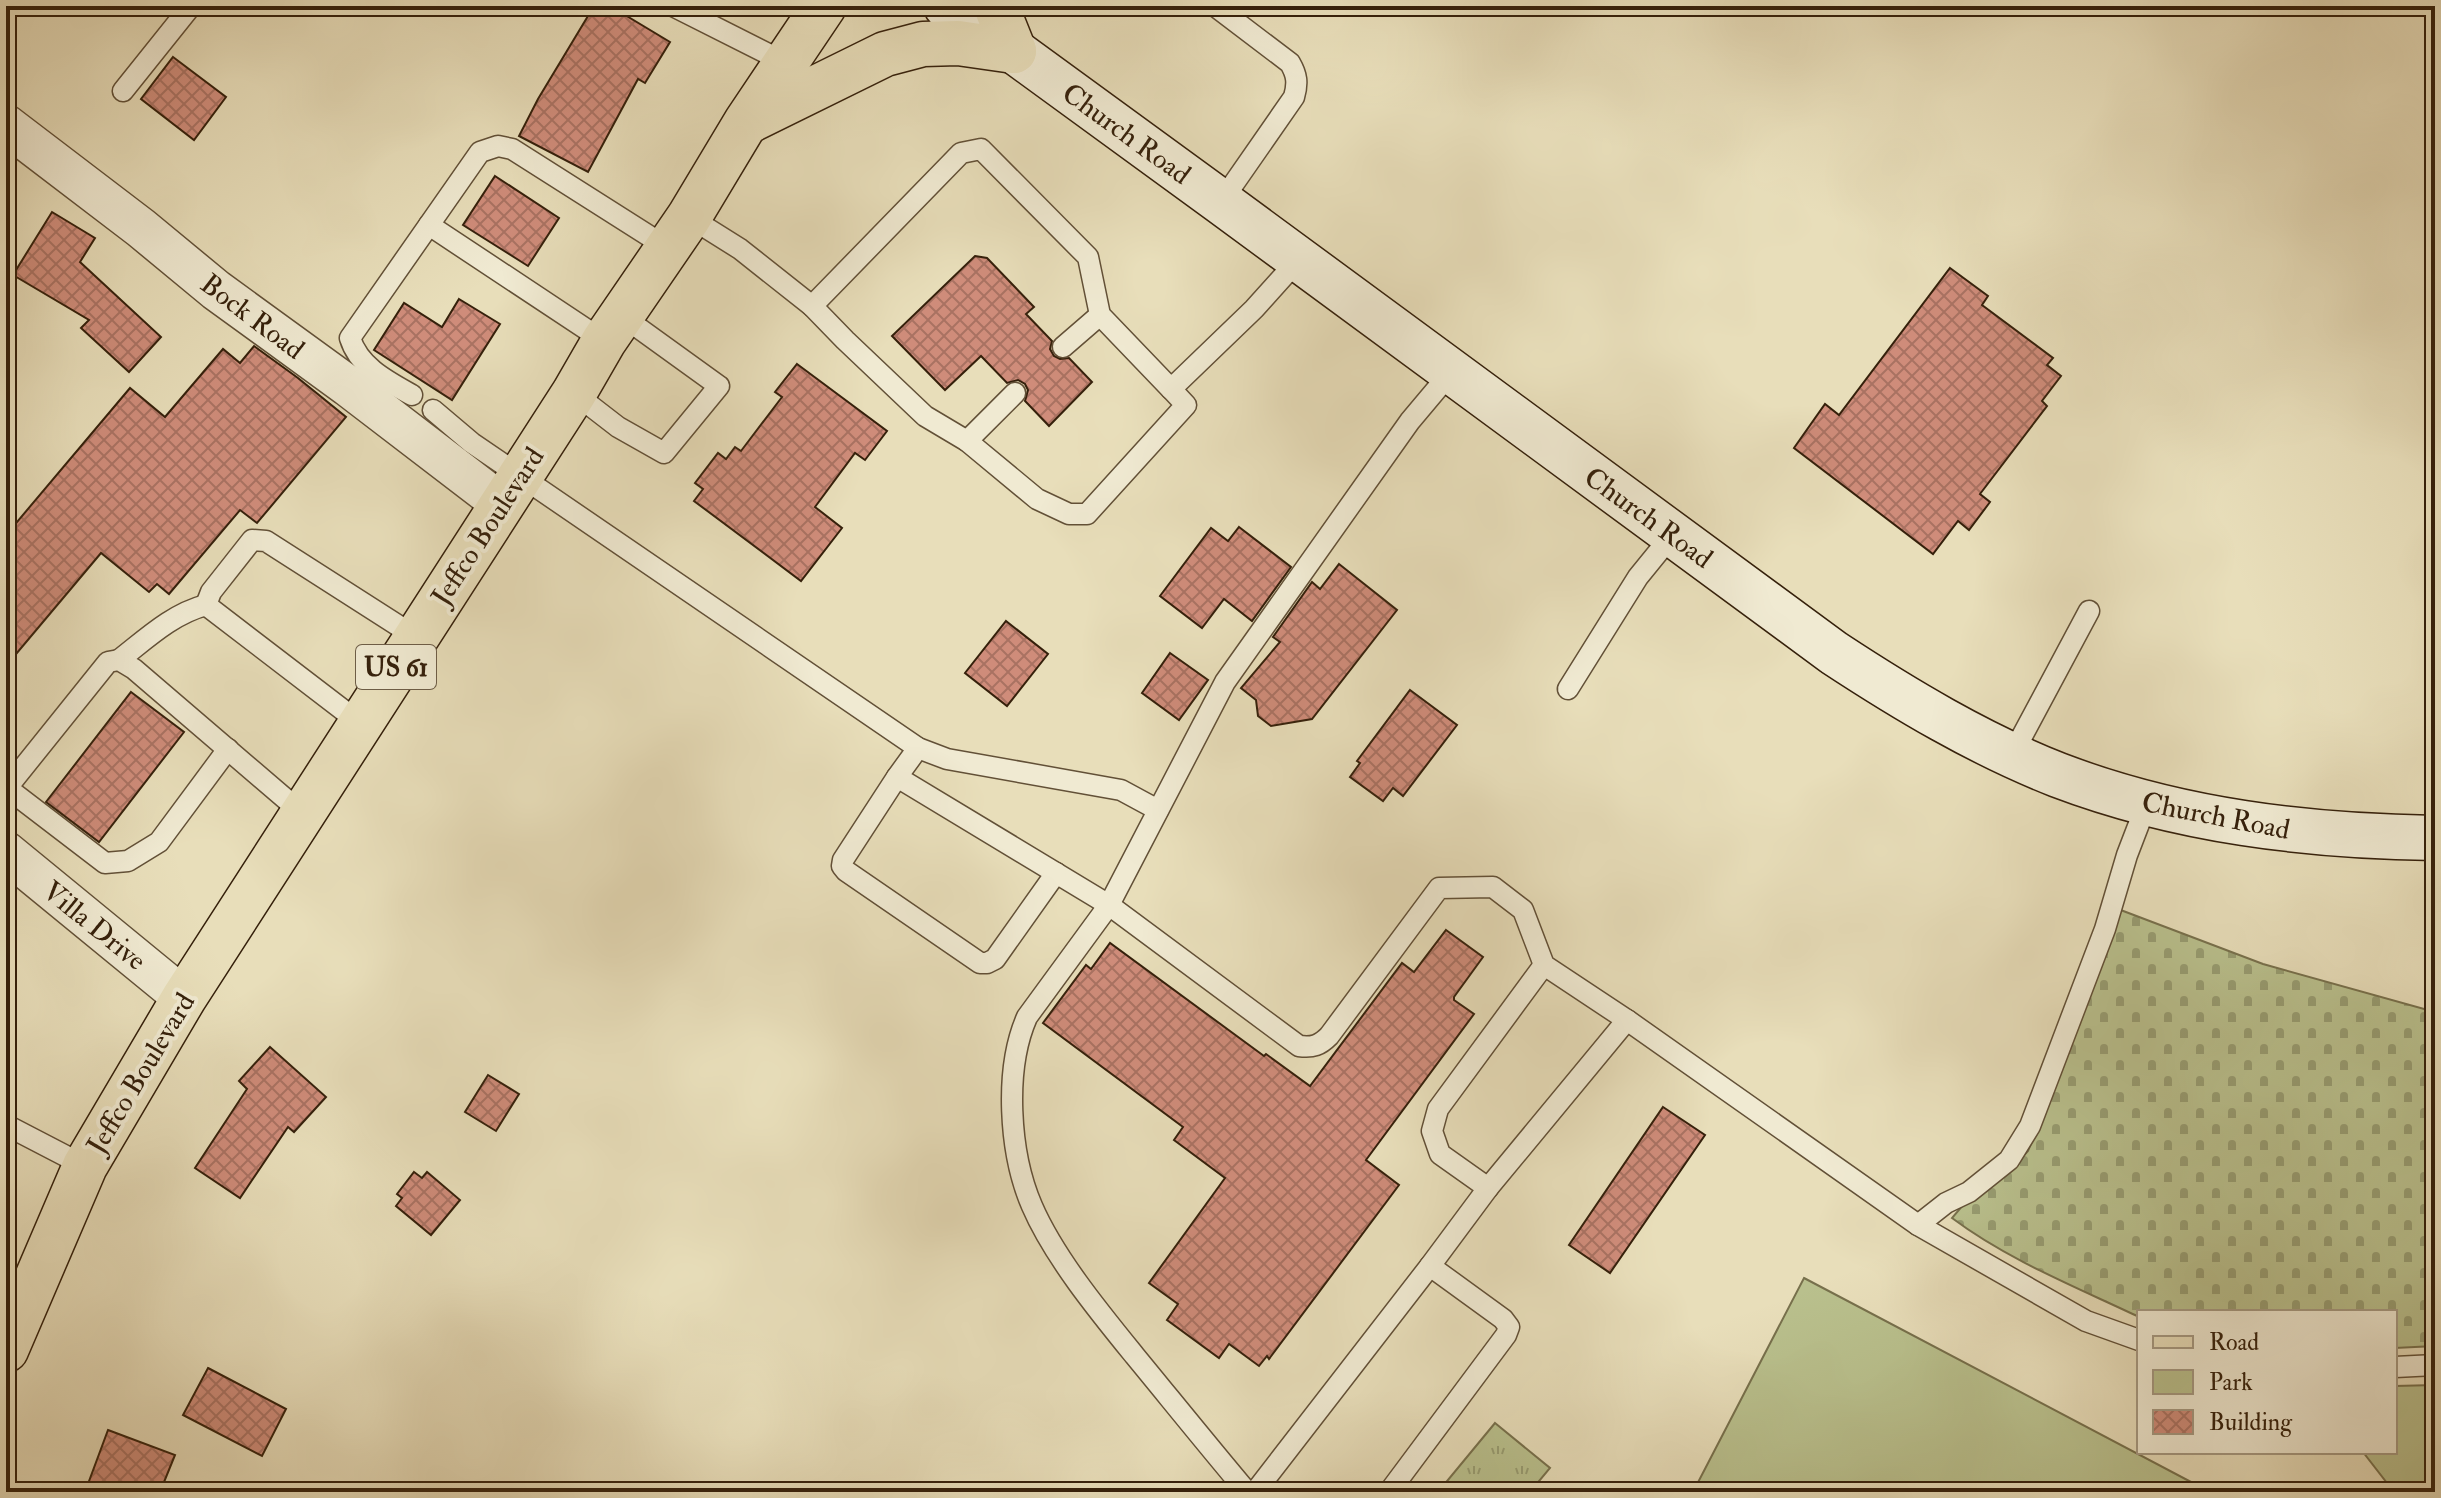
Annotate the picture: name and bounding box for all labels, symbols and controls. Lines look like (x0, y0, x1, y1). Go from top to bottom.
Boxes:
street label: Church Road (1055, 76, 1197, 193)
street label: Bock Road (193, 267, 311, 368)
street label: Jeffco Boulevard (424, 441, 553, 613)
street label: Church Road (1577, 460, 1719, 577)
road number: US 61 (356, 645, 436, 689)
street label: Church Road (2139, 785, 2293, 848)
street label: Villa Drive (35, 874, 153, 979)
street label: Jeffco Boulevard (79, 987, 203, 1162)
legend (2137, 1310, 2397, 1454)
text: Road (2209, 1327, 2259, 1358)
text: Park (2209, 1367, 2253, 1398)
text: Building (2209, 1407, 2293, 1438)

